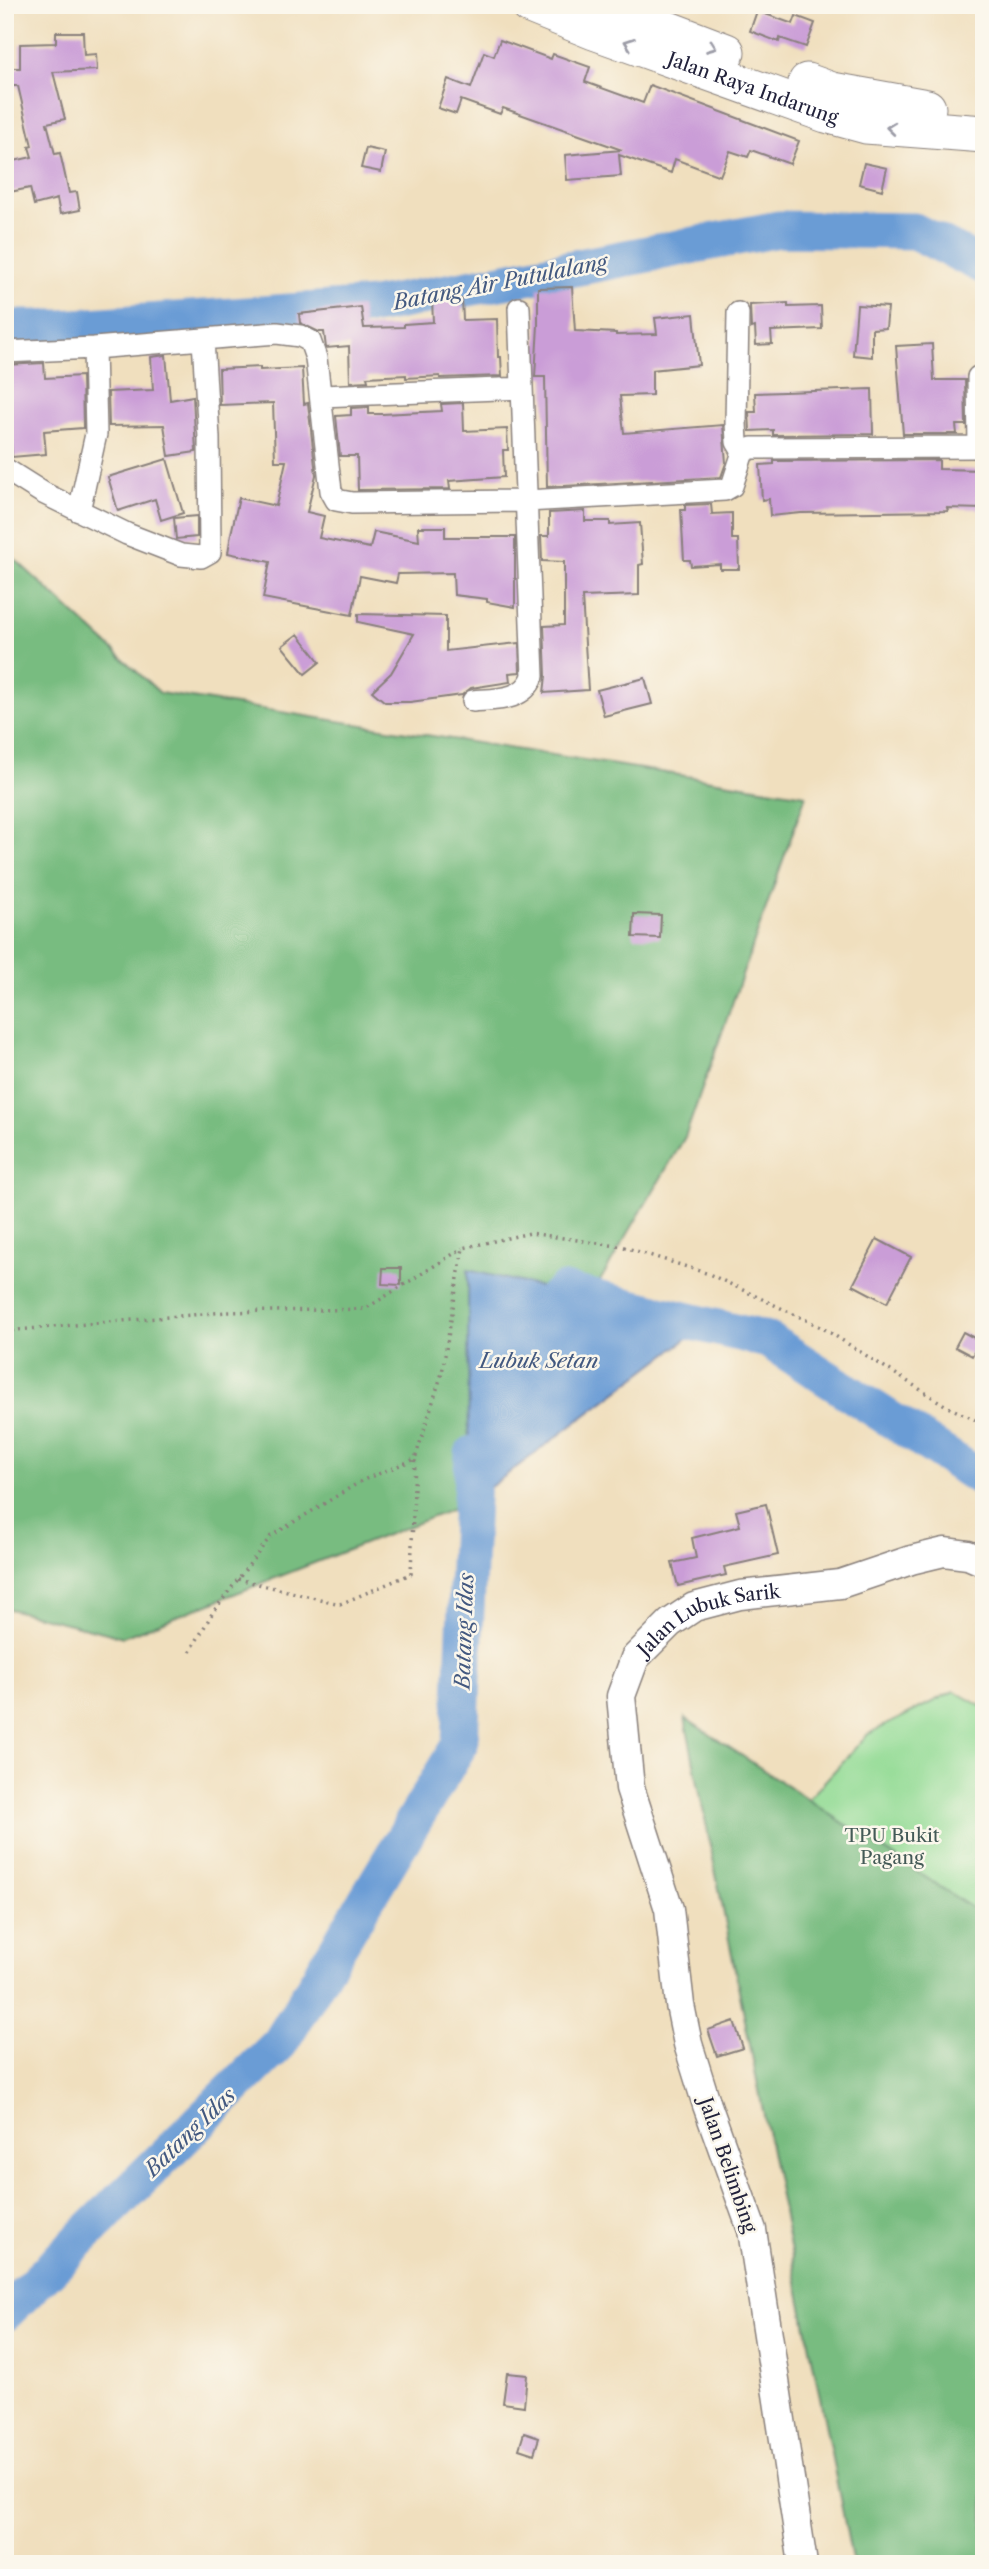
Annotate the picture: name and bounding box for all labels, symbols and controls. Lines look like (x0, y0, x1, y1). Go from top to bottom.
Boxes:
one-way arrow (623, 38, 635, 52)
one-way arrow (706, 38, 718, 52)
street label: Jalan Raya Indarung (662, 46, 842, 129)
one-way arrow (885, 121, 896, 136)
water label: Batang Air Putulalang (389, 249, 611, 315)
water label: Lubuk Setan (478, 1348, 599, 1373)
water label: Batang Idas (449, 1572, 479, 1692)
street label: Jalan Lubuk Sarik (630, 1579, 782, 1663)
park label: TPU Bukit Pagang (845, 1824, 940, 1869)
water label: Batang Idas (138, 2082, 241, 2183)
street label: Jalan Belimbing (693, 2092, 762, 2236)

